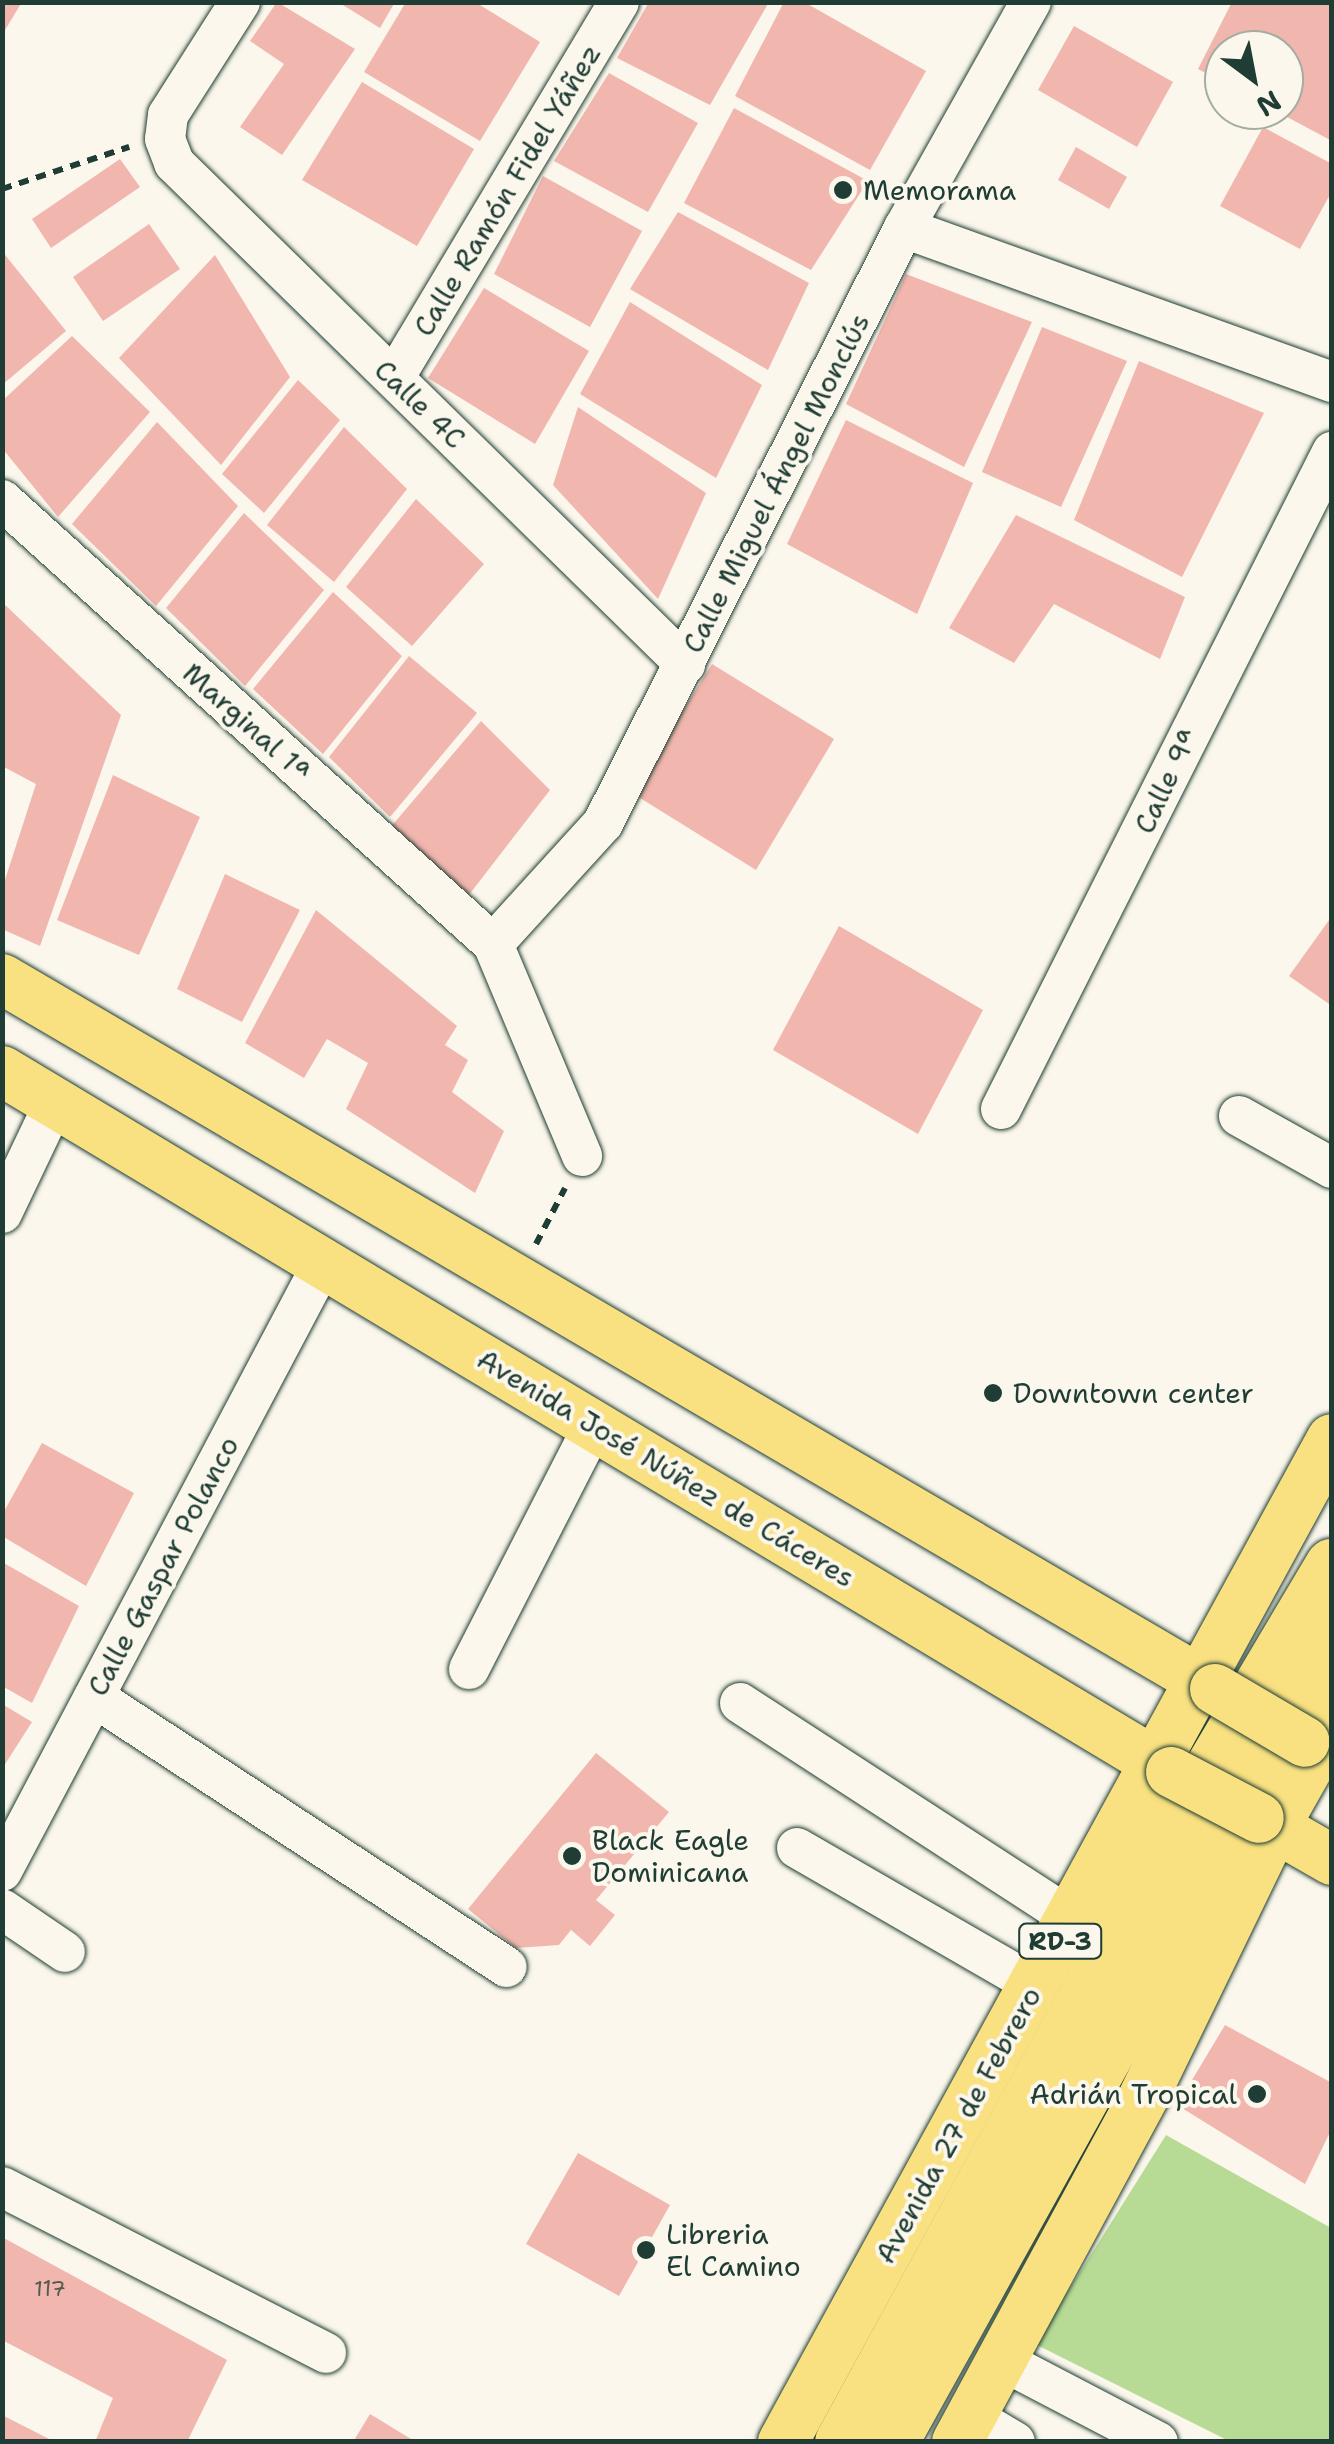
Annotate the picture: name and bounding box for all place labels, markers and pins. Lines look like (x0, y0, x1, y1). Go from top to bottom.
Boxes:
place label: Memorama (863, 173, 1016, 207)
marker: Memorama (832, 179, 854, 201)
place label: Downtown center (1013, 1376, 1254, 1410)
marker: Downtown center (982, 1382, 1004, 1404)
place label: Black Eagle Dominicana (592, 1823, 749, 1889)
marker: Black Eagle Dominicana (561, 1845, 583, 1867)
place label: Adrián Tropical (1029, 2077, 1237, 2111)
marker: Adrián Tropical (1246, 2083, 1268, 2105)
place label: Libreria El Camino (666, 2217, 801, 2283)
marker: Libreria El Camino (635, 2239, 657, 2261)

